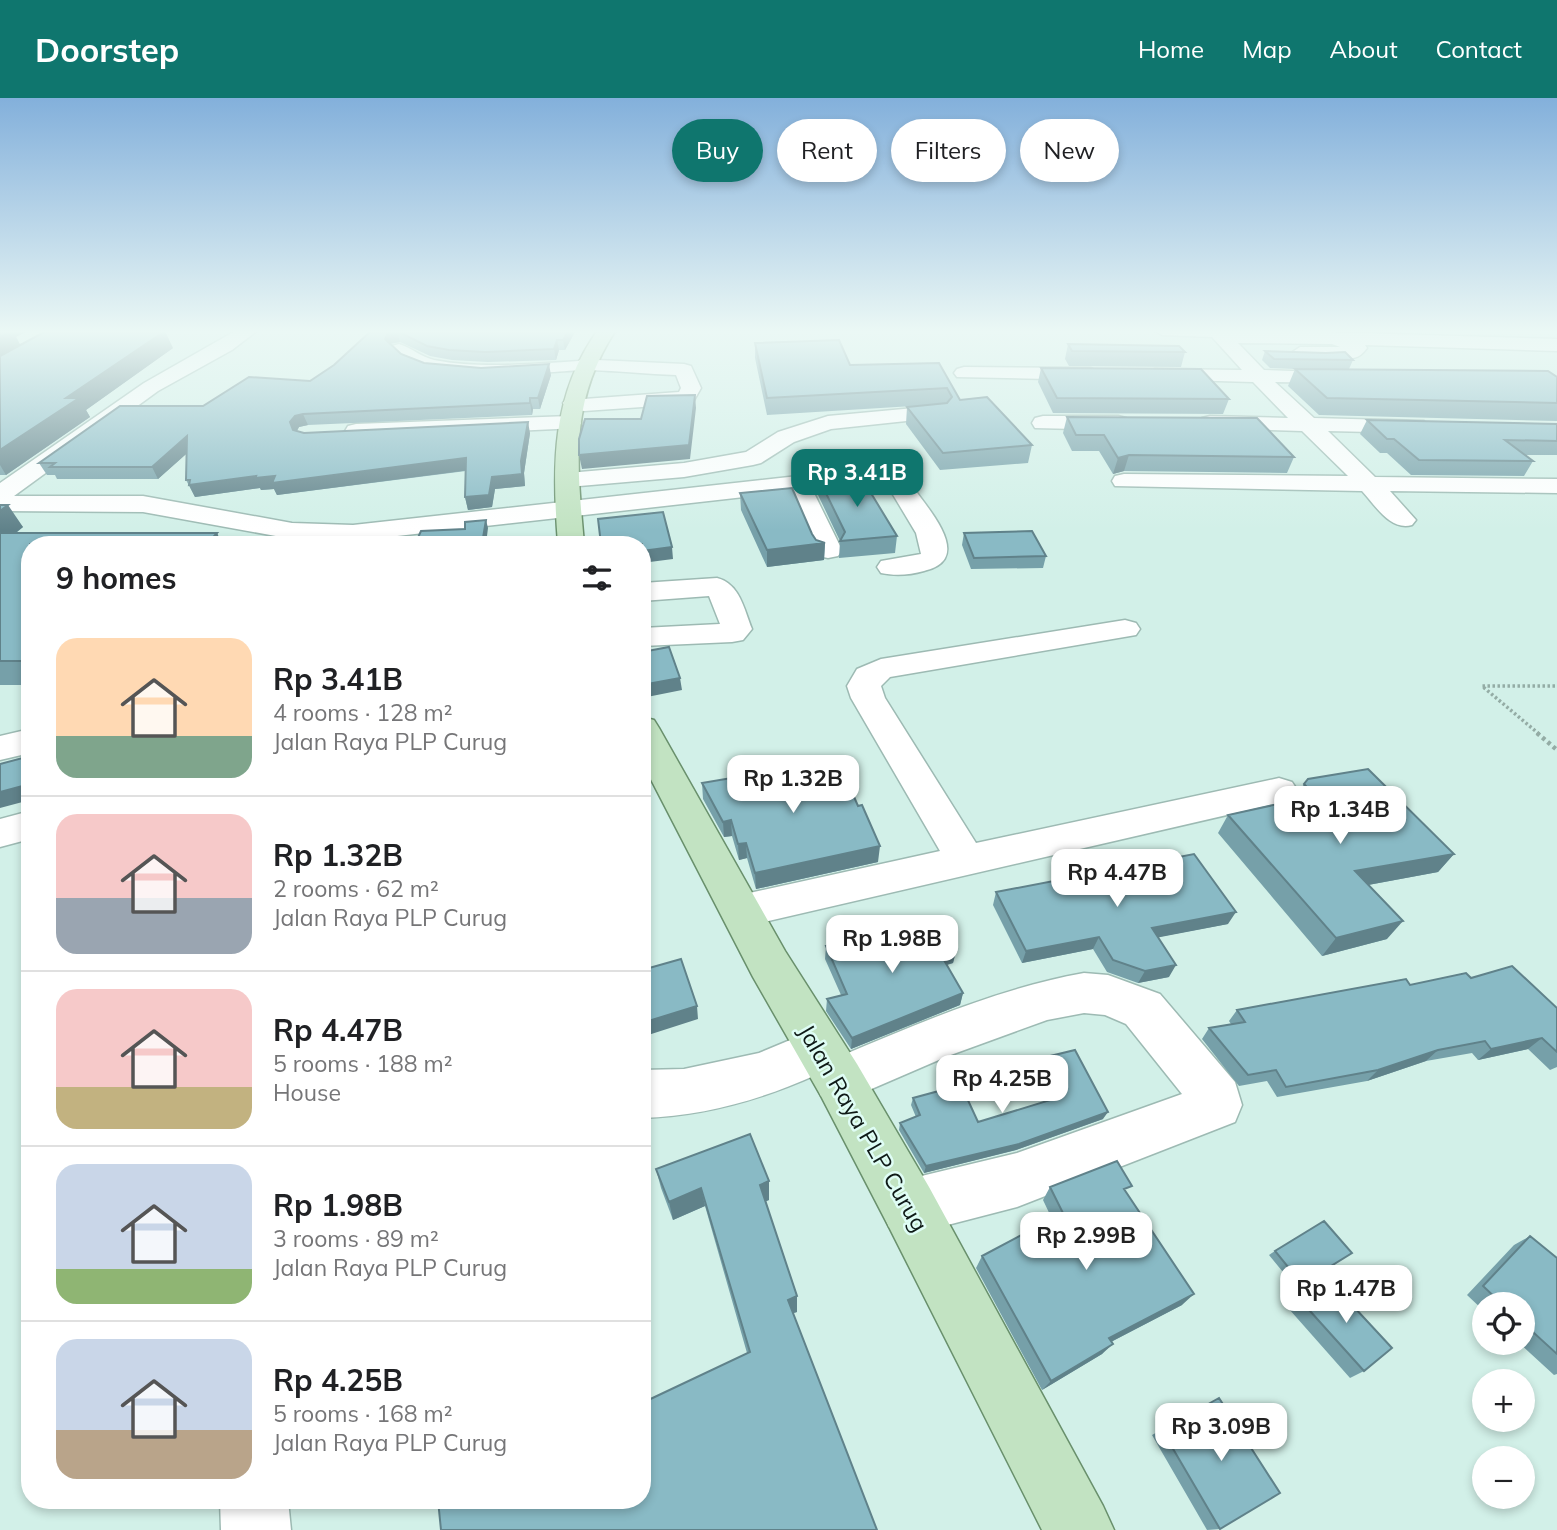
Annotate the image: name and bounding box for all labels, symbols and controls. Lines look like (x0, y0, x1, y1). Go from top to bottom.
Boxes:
text: Doorstep (35, 29, 179, 70)
text: Home (1138, 34, 1204, 64)
text: Map (1242, 34, 1292, 64)
text: About (1330, 34, 1398, 64)
text: Contact (1436, 34, 1522, 64)
chip: Buy (672, 119, 763, 182)
chip: Rent (777, 119, 877, 182)
chip: Filters (891, 119, 1006, 182)
chip: New (1020, 119, 1119, 182)
pin: Rp 3.41B (785, 450, 929, 509)
text: Rp 3.41B (807, 457, 907, 486)
text: 9 homes (56, 559, 177, 597)
icon: filters (578, 559, 616, 597)
text: Rp 3.41B (273, 660, 403, 698)
icon: home (112, 666, 196, 750)
text: 4 rooms · 128 m² (273, 698, 453, 727)
text: Jalan Raya PLP Curug (273, 727, 507, 756)
pin: Rp 1.32B (721, 756, 865, 815)
text: Rp 1.32B (743, 763, 843, 792)
pin: Rp 1.34B (1268, 786, 1412, 846)
text: Rp 1.34B (1290, 794, 1390, 823)
text: Rp 1.32B (273, 836, 403, 874)
icon: home (112, 842, 196, 926)
pin: Rp 4.47B (1045, 850, 1189, 909)
text: Rp 4.47B (1067, 857, 1167, 886)
text: 2 rooms · 62 m² (273, 874, 439, 903)
text: Jalan Raya PLP Curug (273, 903, 507, 932)
pin: Rp 1.98B (820, 916, 964, 975)
text: Rp 1.98B (842, 923, 942, 952)
text: Rp 4.47B (273, 1011, 403, 1049)
icon: home (112, 1017, 196, 1101)
street label: Jalan Raya PLP Curug (792, 1019, 935, 1236)
text: 5 rooms · 188 m² (273, 1049, 453, 1078)
pin: Rp 4.25B (930, 1056, 1074, 1115)
text: Rp 4.25B (952, 1063, 1052, 1092)
text: House (273, 1078, 341, 1107)
text: Rp 1.98B (273, 1186, 403, 1224)
icon: home (112, 1192, 196, 1276)
pin: Rp 2.99B (1014, 1212, 1158, 1272)
text: Rp 2.99B (1036, 1220, 1136, 1249)
text: 3 rooms · 89 m² (273, 1224, 439, 1253)
text: Jalan Raya PLP Curug (273, 1253, 507, 1282)
pin: Rp 1.47B (1274, 1266, 1418, 1325)
text: Rp 1.47B (1296, 1273, 1396, 1302)
map controls (1472, 1292, 1535, 1509)
button: locate (1472, 1292, 1535, 1355)
text: Rp 4.25B (273, 1361, 403, 1399)
icon: home (112, 1367, 196, 1451)
button: + (1472, 1369, 1535, 1432)
text: 5 rooms · 168 m² (273, 1399, 453, 1428)
pin: Rp 3.09B (1149, 1404, 1293, 1463)
text: Rp 3.09B (1171, 1411, 1271, 1440)
text: Jalan Raya PLP Curug (273, 1428, 507, 1457)
button: − (1472, 1446, 1535, 1509)

